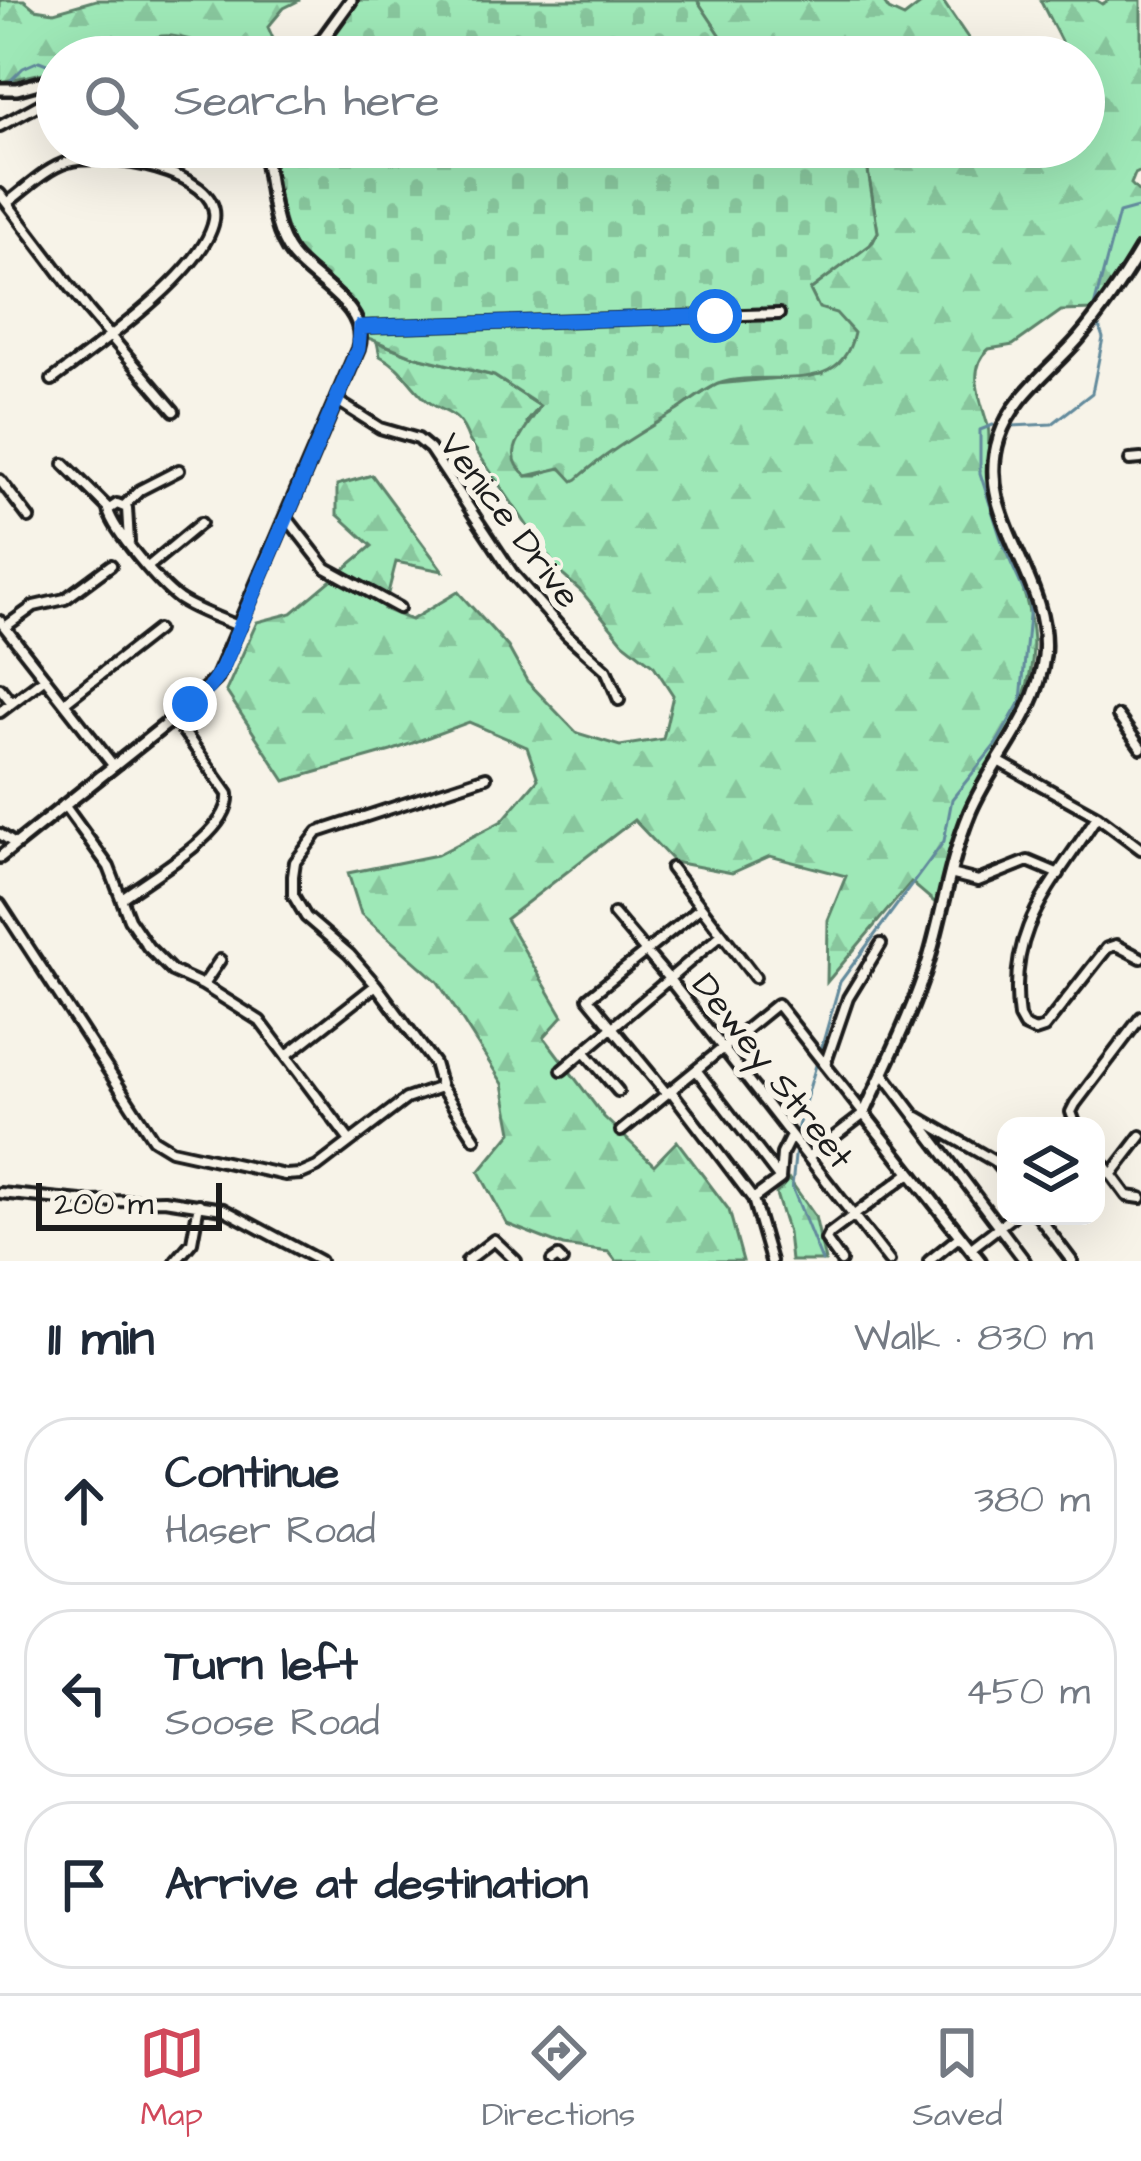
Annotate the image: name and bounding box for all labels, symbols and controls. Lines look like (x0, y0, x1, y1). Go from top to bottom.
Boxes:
search box (36, 36, 1105, 168)
icon: search (78, 69, 144, 135)
text: Search here (174, 71, 440, 133)
route start (688, 289, 742, 343)
street label: Venice Drive (426, 422, 592, 619)
route end (163, 677, 217, 731)
street label: Dewey Street (679, 963, 865, 1181)
map controls (997, 1117, 1105, 1225)
button: layers (997, 1117, 1105, 1225)
scale bar (36, 1177, 222, 1230)
text: 200 m (54, 1181, 153, 1227)
text: 11 min (48, 1304, 154, 1375)
text: Walk · 830 m (854, 1312, 1093, 1366)
text: Continue (165, 1443, 339, 1505)
icon: ahead (51, 1468, 117, 1534)
text: 380 m (974, 1474, 1090, 1528)
text: Haser Road (165, 1505, 376, 1559)
text: Turn left (165, 1635, 358, 1697)
icon: left (51, 1660, 117, 1726)
text: 450 m (965, 1666, 1090, 1720)
text: Soose Road (165, 1697, 380, 1751)
icon: arrive (51, 1852, 117, 1918)
text: Arrive at destination (165, 1854, 588, 1916)
tab: Map (139, 2020, 205, 2138)
tab: Directions (482, 2020, 635, 2138)
tab: Saved (912, 2020, 1002, 2138)

